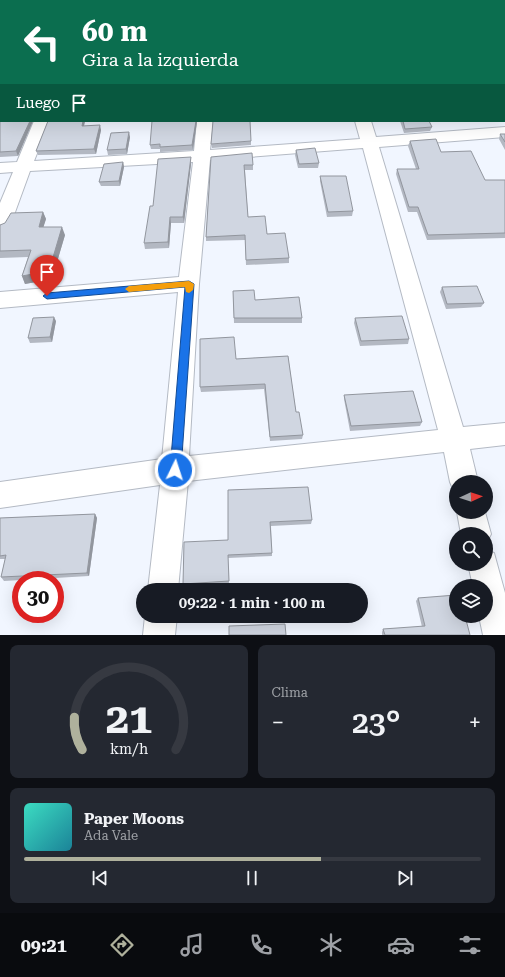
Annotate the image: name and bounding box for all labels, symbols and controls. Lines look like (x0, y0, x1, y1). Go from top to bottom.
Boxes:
text: 60 m (82, 15, 147, 48)
icon: left (16, 16, 68, 68)
text: Gira a la izquierda (82, 49, 238, 70)
icon: arrive (68, 92, 90, 114)
text: Luego (16, 94, 60, 112)
pin (30, 255, 64, 296)
icon: arrive (36, 261, 58, 283)
position arrow (154, 449, 196, 491)
north arrow (449, 475, 493, 519)
map controls (449, 475, 493, 623)
button: search (449, 527, 493, 571)
speed limit sign: 30 (12, 571, 64, 623)
button: layers (449, 579, 493, 623)
text: 09:22 · 1 min · 100 m (179, 594, 325, 612)
text: Clima (272, 685, 308, 700)
text: 21 (105, 693, 152, 742)
text: 23° (352, 705, 400, 740)
text: − (272, 710, 284, 735)
text: + (469, 710, 481, 735)
text: km/h (110, 740, 148, 756)
text: Paper Moons (84, 810, 184, 828)
text: Ada Vale (84, 828, 138, 843)
icon: previous (89, 867, 111, 889)
icon: pause (241, 867, 263, 889)
icon: next (394, 867, 416, 889)
icon: directions (108, 931, 136, 959)
icon: music (178, 931, 206, 959)
icon: phone (247, 931, 275, 959)
icon: climate (317, 931, 345, 959)
icon: car (387, 931, 415, 959)
icon: filters (456, 931, 484, 959)
text: 09:21 (21, 935, 67, 956)

